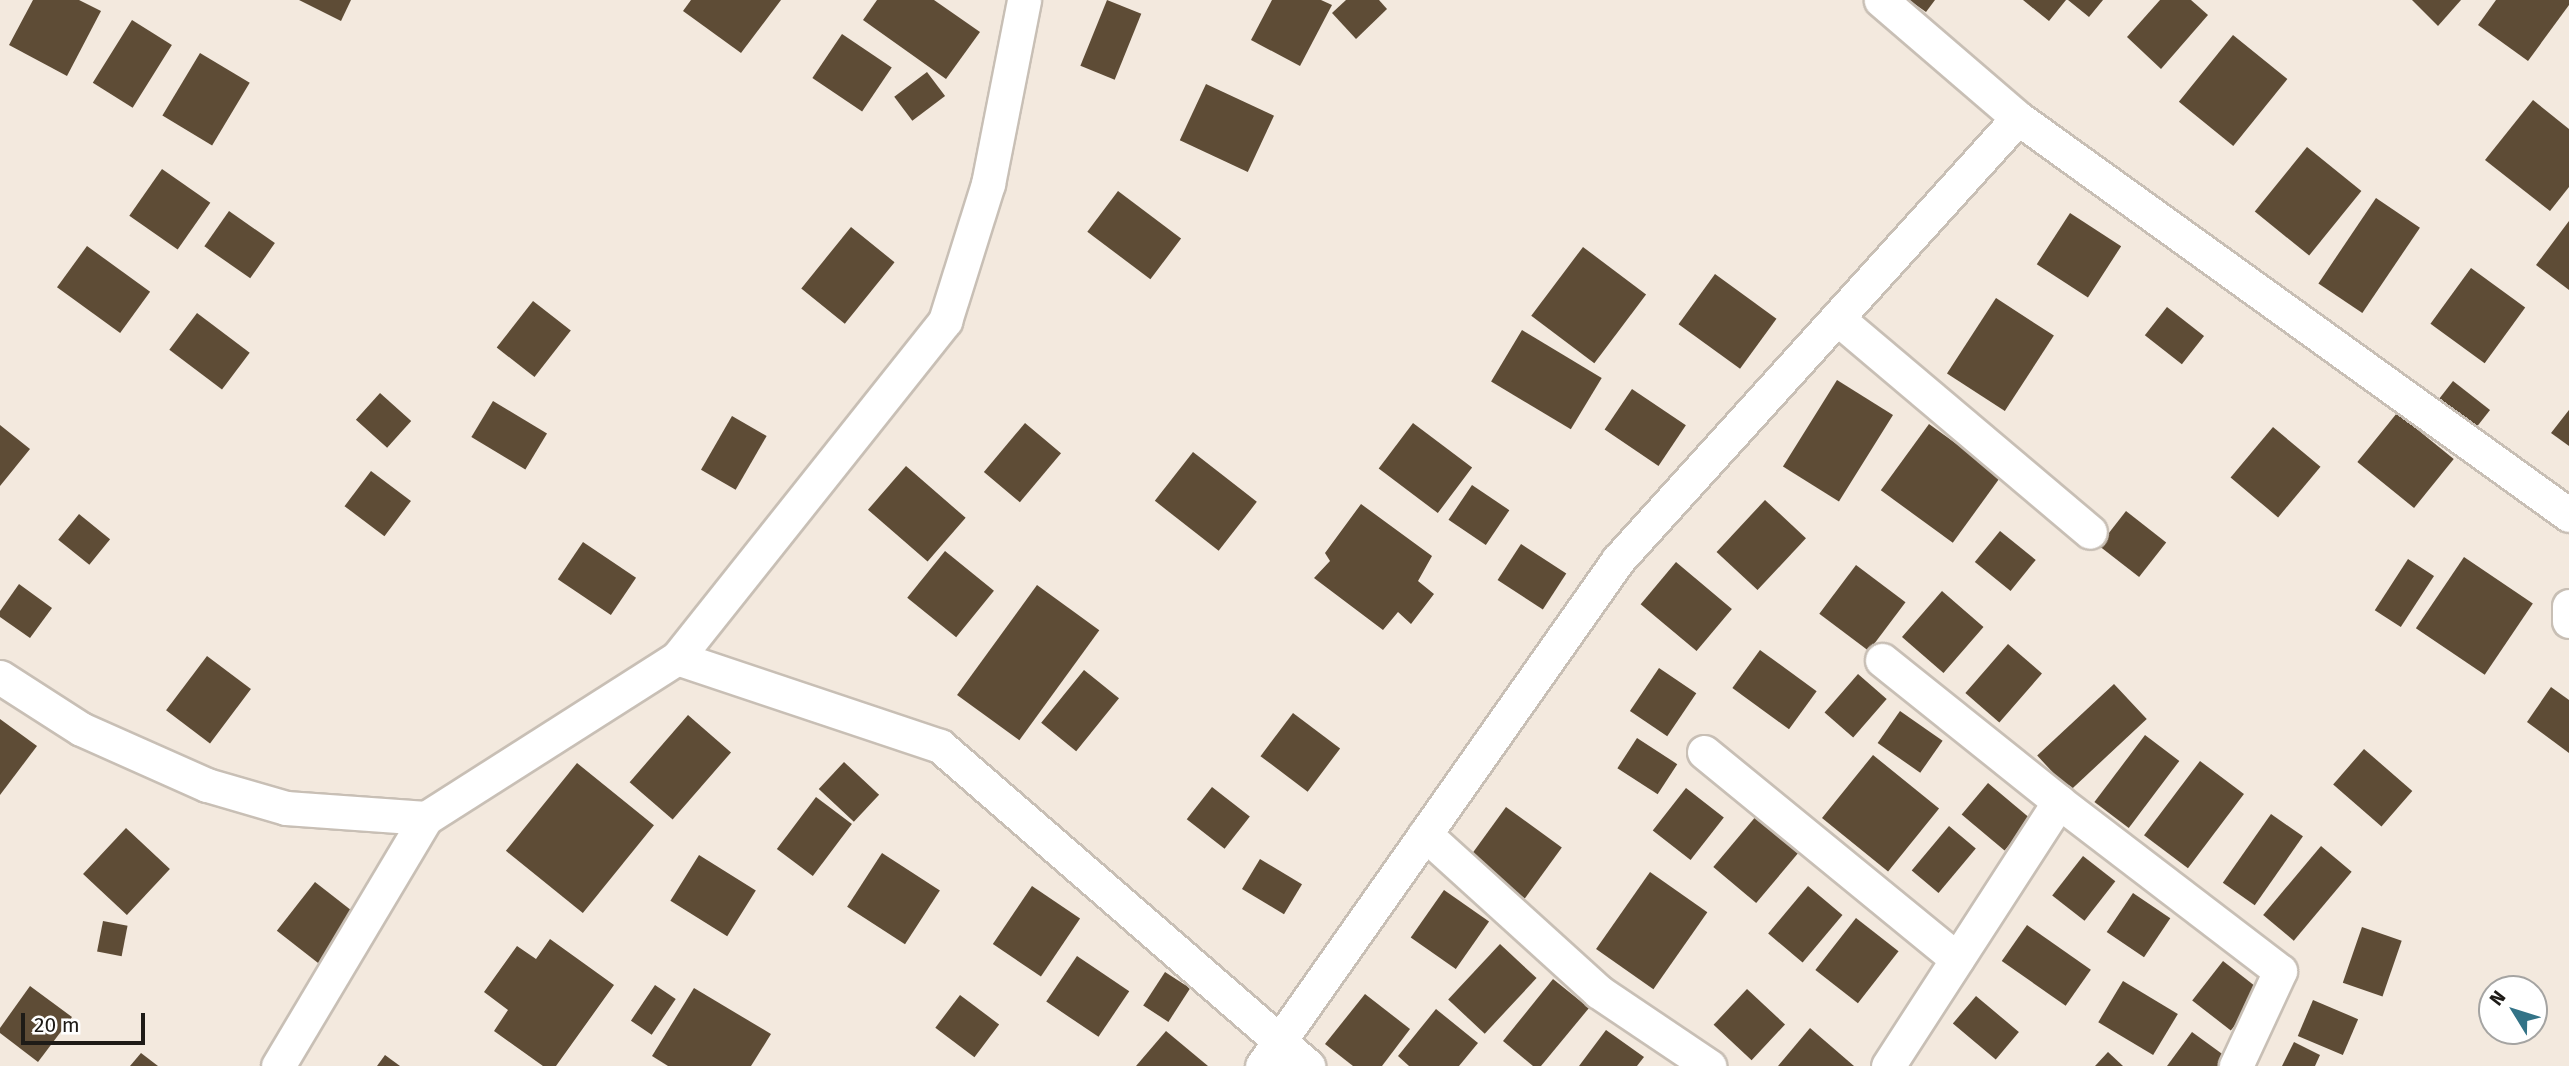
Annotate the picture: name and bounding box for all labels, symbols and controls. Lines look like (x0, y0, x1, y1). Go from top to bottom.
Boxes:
north arrow (2478, 975, 2548, 1045)
text: N (2485, 986, 2511, 1010)
scale bar (24, 1000, 149, 1044)
text: 20 m (34, 1012, 80, 1038)

